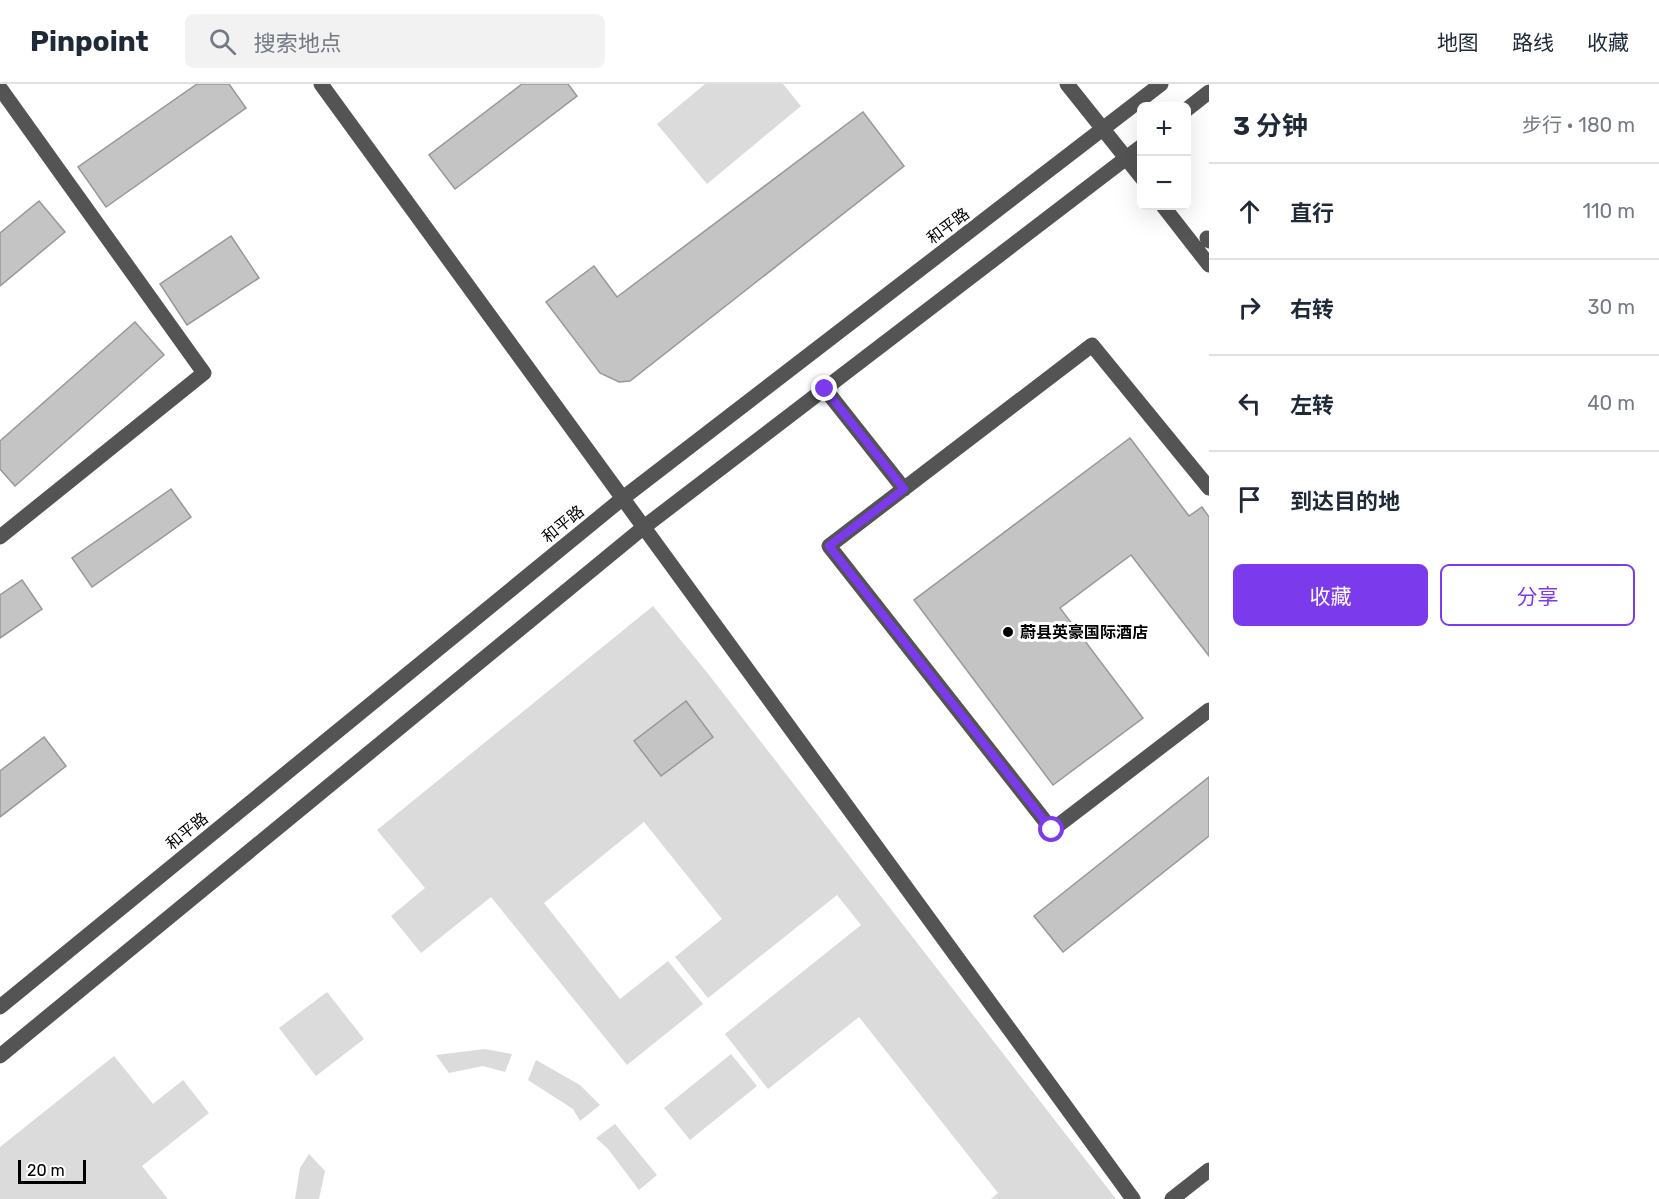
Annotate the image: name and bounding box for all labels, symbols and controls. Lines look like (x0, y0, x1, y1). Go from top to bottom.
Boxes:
search box (185, 14, 605, 68)
text: Pinpoint (30, 25, 149, 58)
icon: search (206, 25, 239, 58)
text: 搜索地点 (254, 30, 342, 57)
text: 地图 (1437, 30, 1479, 55)
text: 路线 (1512, 30, 1554, 55)
text: 收藏 (1587, 30, 1629, 55)
map controls (1137, 102, 1191, 210)
button: + (1137, 102, 1191, 156)
text: 3 分钟 (1233, 111, 1308, 142)
text: 步行 · 180 m (1522, 113, 1635, 137)
button: − (1137, 156, 1191, 210)
icon: ahead (1233, 195, 1266, 228)
text: 110 m (1583, 199, 1635, 223)
text: 直行 (1290, 200, 1334, 227)
street label: 和平路 (923, 204, 973, 248)
icon: right (1233, 291, 1266, 324)
text: 30 m (1588, 295, 1635, 319)
text: 右转 (1290, 296, 1334, 323)
route end (811, 375, 837, 401)
icon: left (1233, 387, 1266, 420)
text: 40 m (1587, 391, 1635, 415)
text: 左转 (1290, 392, 1334, 419)
icon: arrive (1233, 483, 1266, 516)
text: 到达目的地 (1290, 488, 1400, 515)
street label: 和平路 (538, 502, 588, 546)
button: 收藏 (1233, 564, 1428, 626)
button: 分享 (1440, 564, 1635, 626)
place label: 蔚县英豪国际酒店 (1020, 623, 1148, 642)
marker: 蔚县英豪国际酒店 (1001, 625, 1015, 639)
street label: 和平路 (162, 809, 212, 853)
route start (1038, 816, 1064, 842)
scale bar (18, 1157, 86, 1184)
text: 20 m (27, 1161, 65, 1180)

